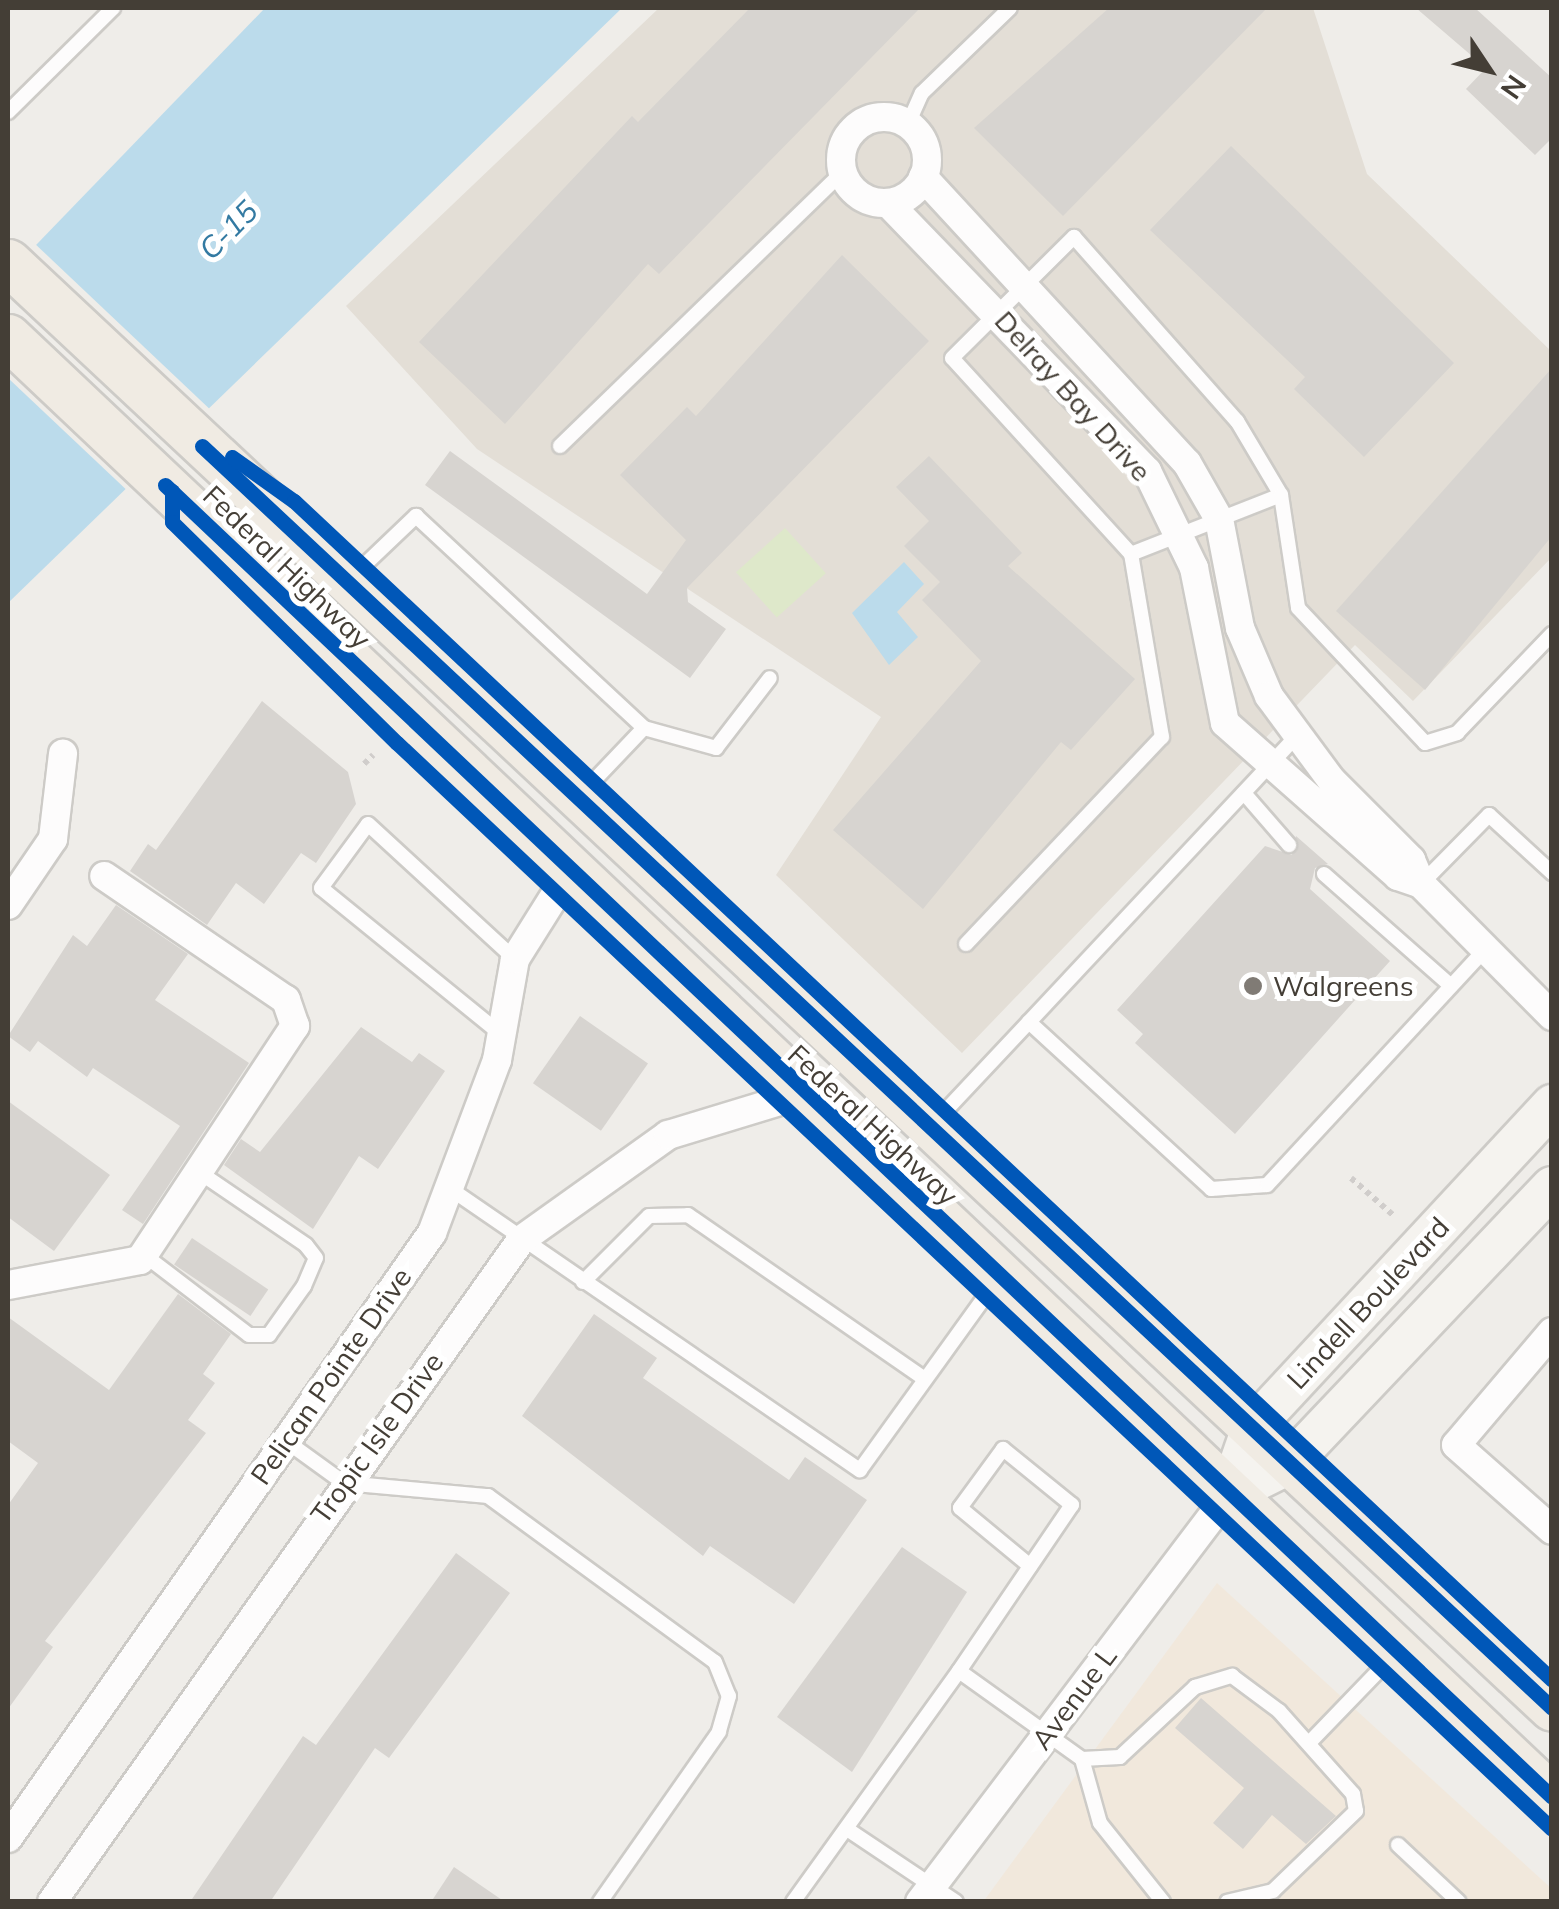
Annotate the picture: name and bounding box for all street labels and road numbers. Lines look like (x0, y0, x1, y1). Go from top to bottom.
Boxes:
street label: Delray Bay Drive (988, 304, 1158, 488)
street label: Federal Highway (196, 478, 378, 656)
street label: Federal Highway (781, 1038, 965, 1212)
street label: Lindell Boulevard (1280, 1210, 1456, 1396)
street label: Pelican Pointe Drive (244, 1261, 418, 1491)
street label: Tropic Isle Drive (304, 1346, 450, 1530)
street label: Avenue L (1024, 1640, 1124, 1756)

